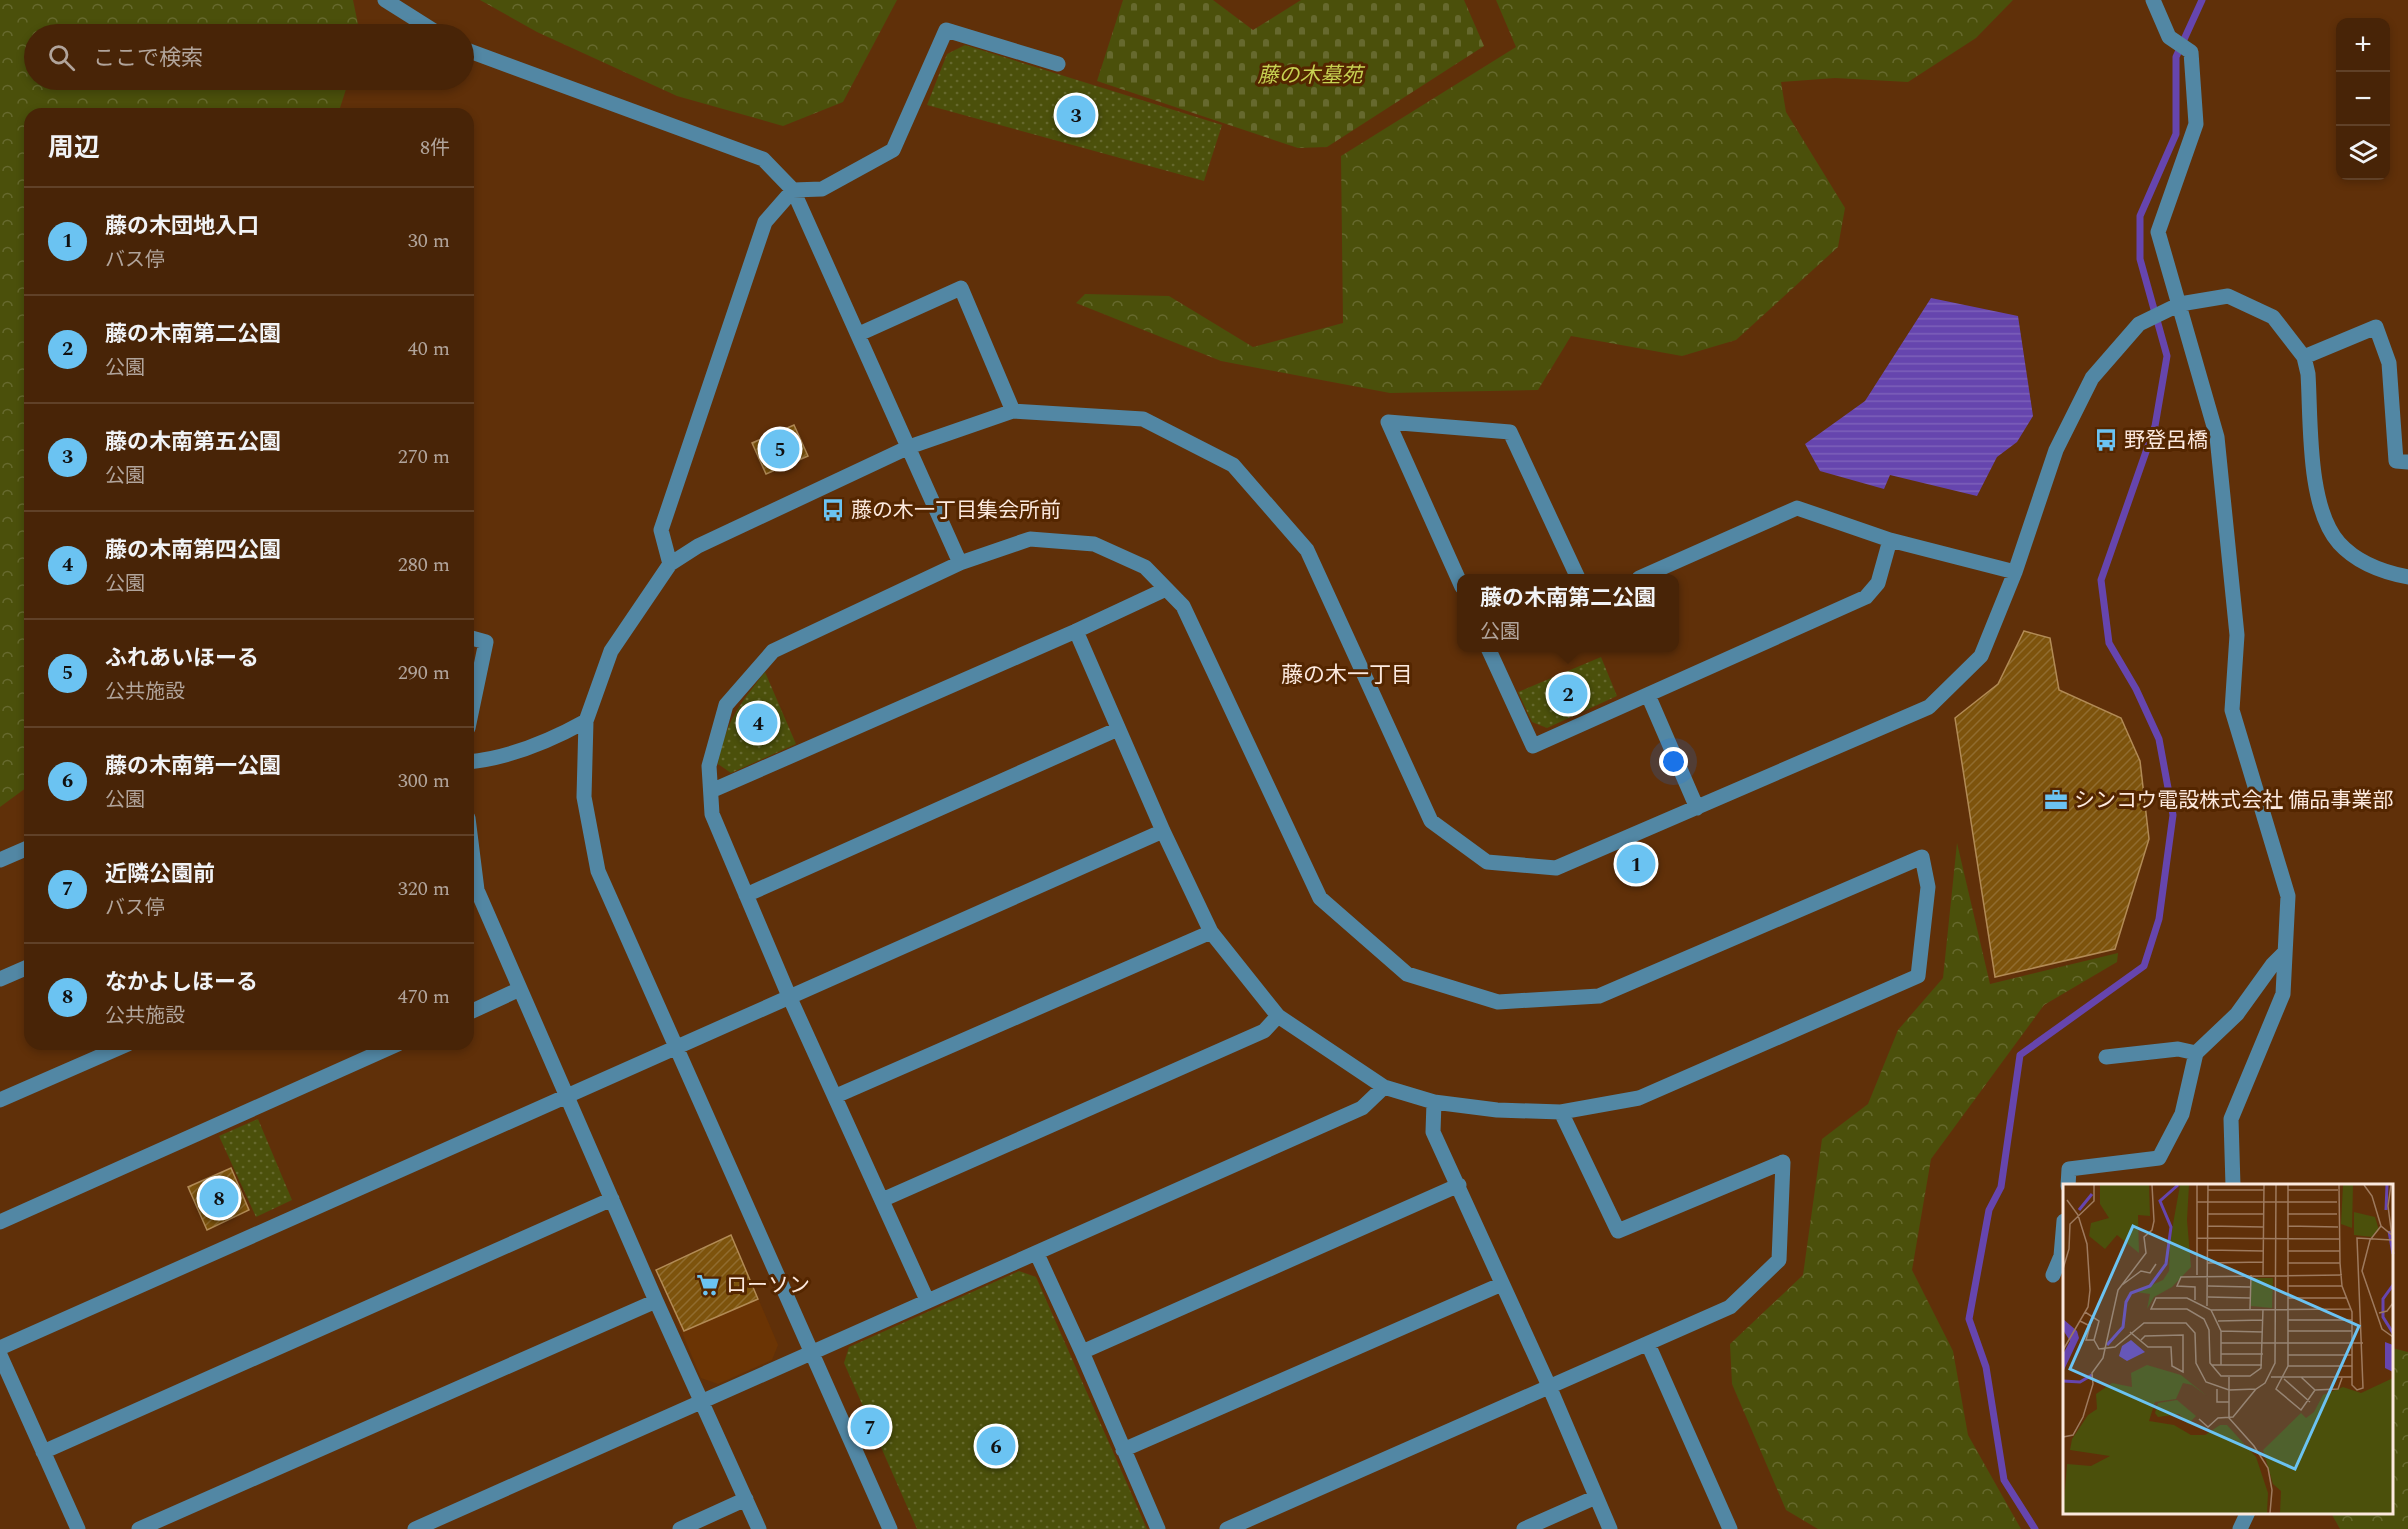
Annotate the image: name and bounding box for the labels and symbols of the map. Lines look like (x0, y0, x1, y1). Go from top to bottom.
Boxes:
park label: 藤の木墓苑 (1258, 60, 1365, 92)
pin: 3 (1056, 92, 1096, 138)
place label: 野登呂橋 (2124, 425, 2208, 457)
pin: 5 (760, 426, 800, 472)
bus stop icon: 野登呂橋 (2093, 427, 2119, 453)
place label: 藤の木一丁目集会所前 (851, 495, 1061, 527)
bus stop icon: 藤の木一丁目集会所前 (820, 497, 846, 523)
district label: 藤の木一丁目 (1281, 659, 1413, 692)
pin: 2 (1548, 672, 1588, 716)
pin: 4 (738, 700, 777, 746)
your location (1659, 747, 1688, 776)
place label: シンコウ電設株式会社 備品事業部 (2074, 785, 2393, 817)
office icon: シンコウ電設株式会社 備品事業部 (2043, 787, 2069, 813)
pin: 1 (1616, 842, 1656, 886)
pin: 8 (200, 1176, 238, 1220)
inset map (2063, 1184, 2393, 1514)
place label: ローソン (726, 1270, 810, 1302)
supermarket icon: ローソン (695, 1272, 721, 1298)
pin: 7 (850, 1404, 890, 1450)
pin: 6 (976, 1424, 1016, 1468)

